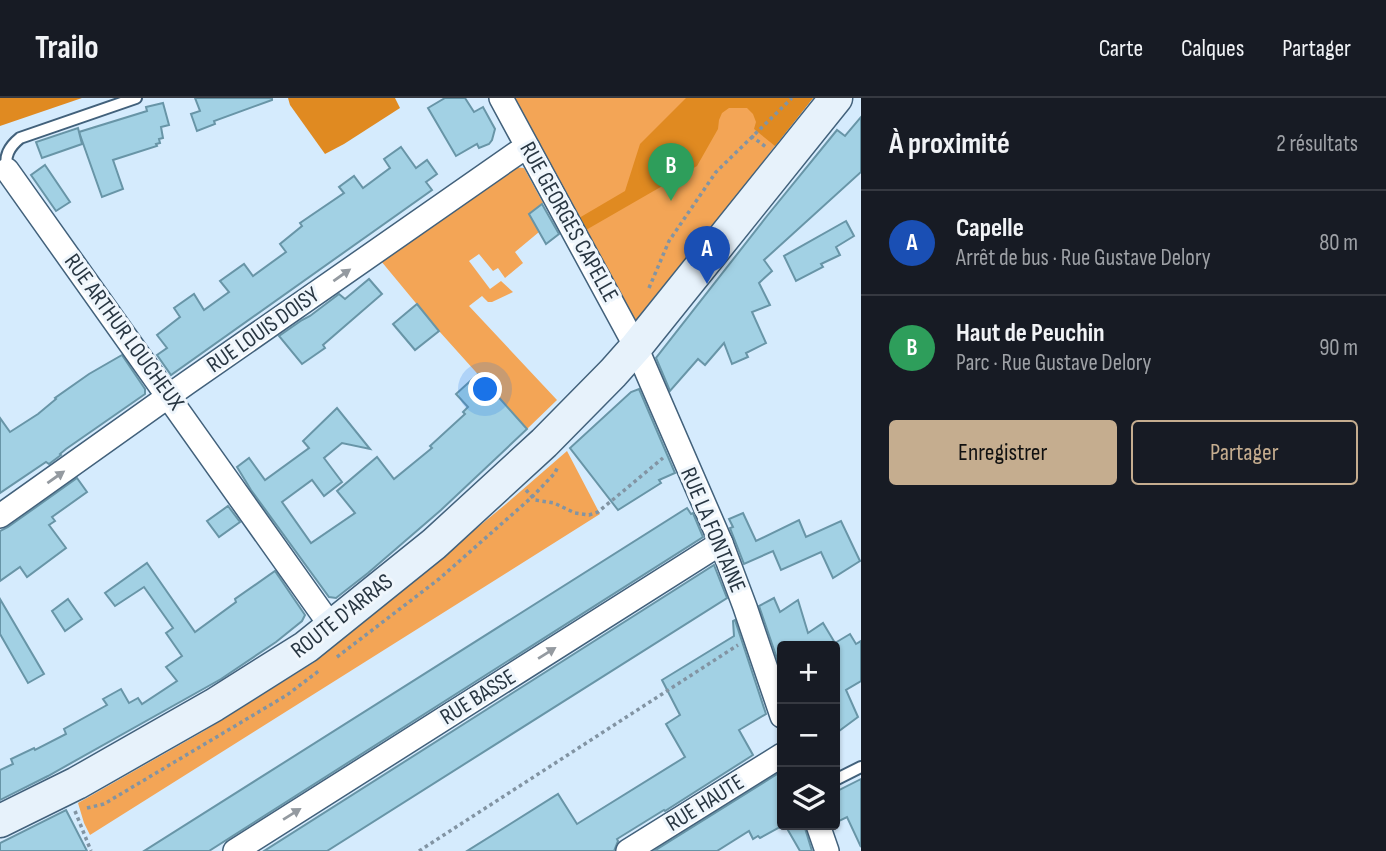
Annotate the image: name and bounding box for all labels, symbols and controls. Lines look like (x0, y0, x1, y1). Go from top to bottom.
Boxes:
text: Trailo (35, 28, 99, 68)
text: Carte (1099, 34, 1143, 63)
text: Calques (1181, 34, 1244, 63)
text: Partager (1282, 34, 1351, 63)
text: À proximité (889, 126, 1010, 162)
text: 2 résultats (1276, 130, 1358, 158)
street label: RUE GEORGES CAPELLE (513, 137, 625, 307)
pin: B (648, 143, 694, 201)
text: Capelle (956, 213, 1024, 244)
pin: A (684, 226, 730, 284)
text: A (907, 229, 917, 257)
text: 80 m (1319, 229, 1358, 257)
text: Arrêt de bus · Rue Gustave Delory (956, 244, 1211, 272)
street label: RUE ARTHUR LOUCHEUX (58, 248, 190, 416)
one-way arrow (333, 268, 351, 282)
street label: RUE LOUIS DOISY (201, 281, 325, 379)
text: Haut de Peuchin (956, 318, 1105, 349)
text: B (907, 334, 917, 362)
text: 90 m (1319, 334, 1358, 362)
text: Parc · Rue Gustave Delory (956, 349, 1151, 377)
your location (468, 372, 502, 406)
button: Enregistrer (889, 420, 1117, 485)
button: Partager (1131, 420, 1358, 485)
street label: RUE LA FONTAINE (674, 463, 752, 597)
one-way arrow (47, 470, 65, 484)
street label: ROUTE D'ARRAS (286, 568, 398, 664)
map controls (777, 641, 840, 830)
button: + (777, 641, 840, 704)
one-way arrow (537, 647, 556, 660)
street label: RUE BASSE (435, 663, 521, 731)
button: − (777, 704, 840, 767)
button: layers (777, 767, 840, 830)
street label: RUE HAUTE (661, 768, 749, 838)
one-way arrow (283, 808, 302, 821)

